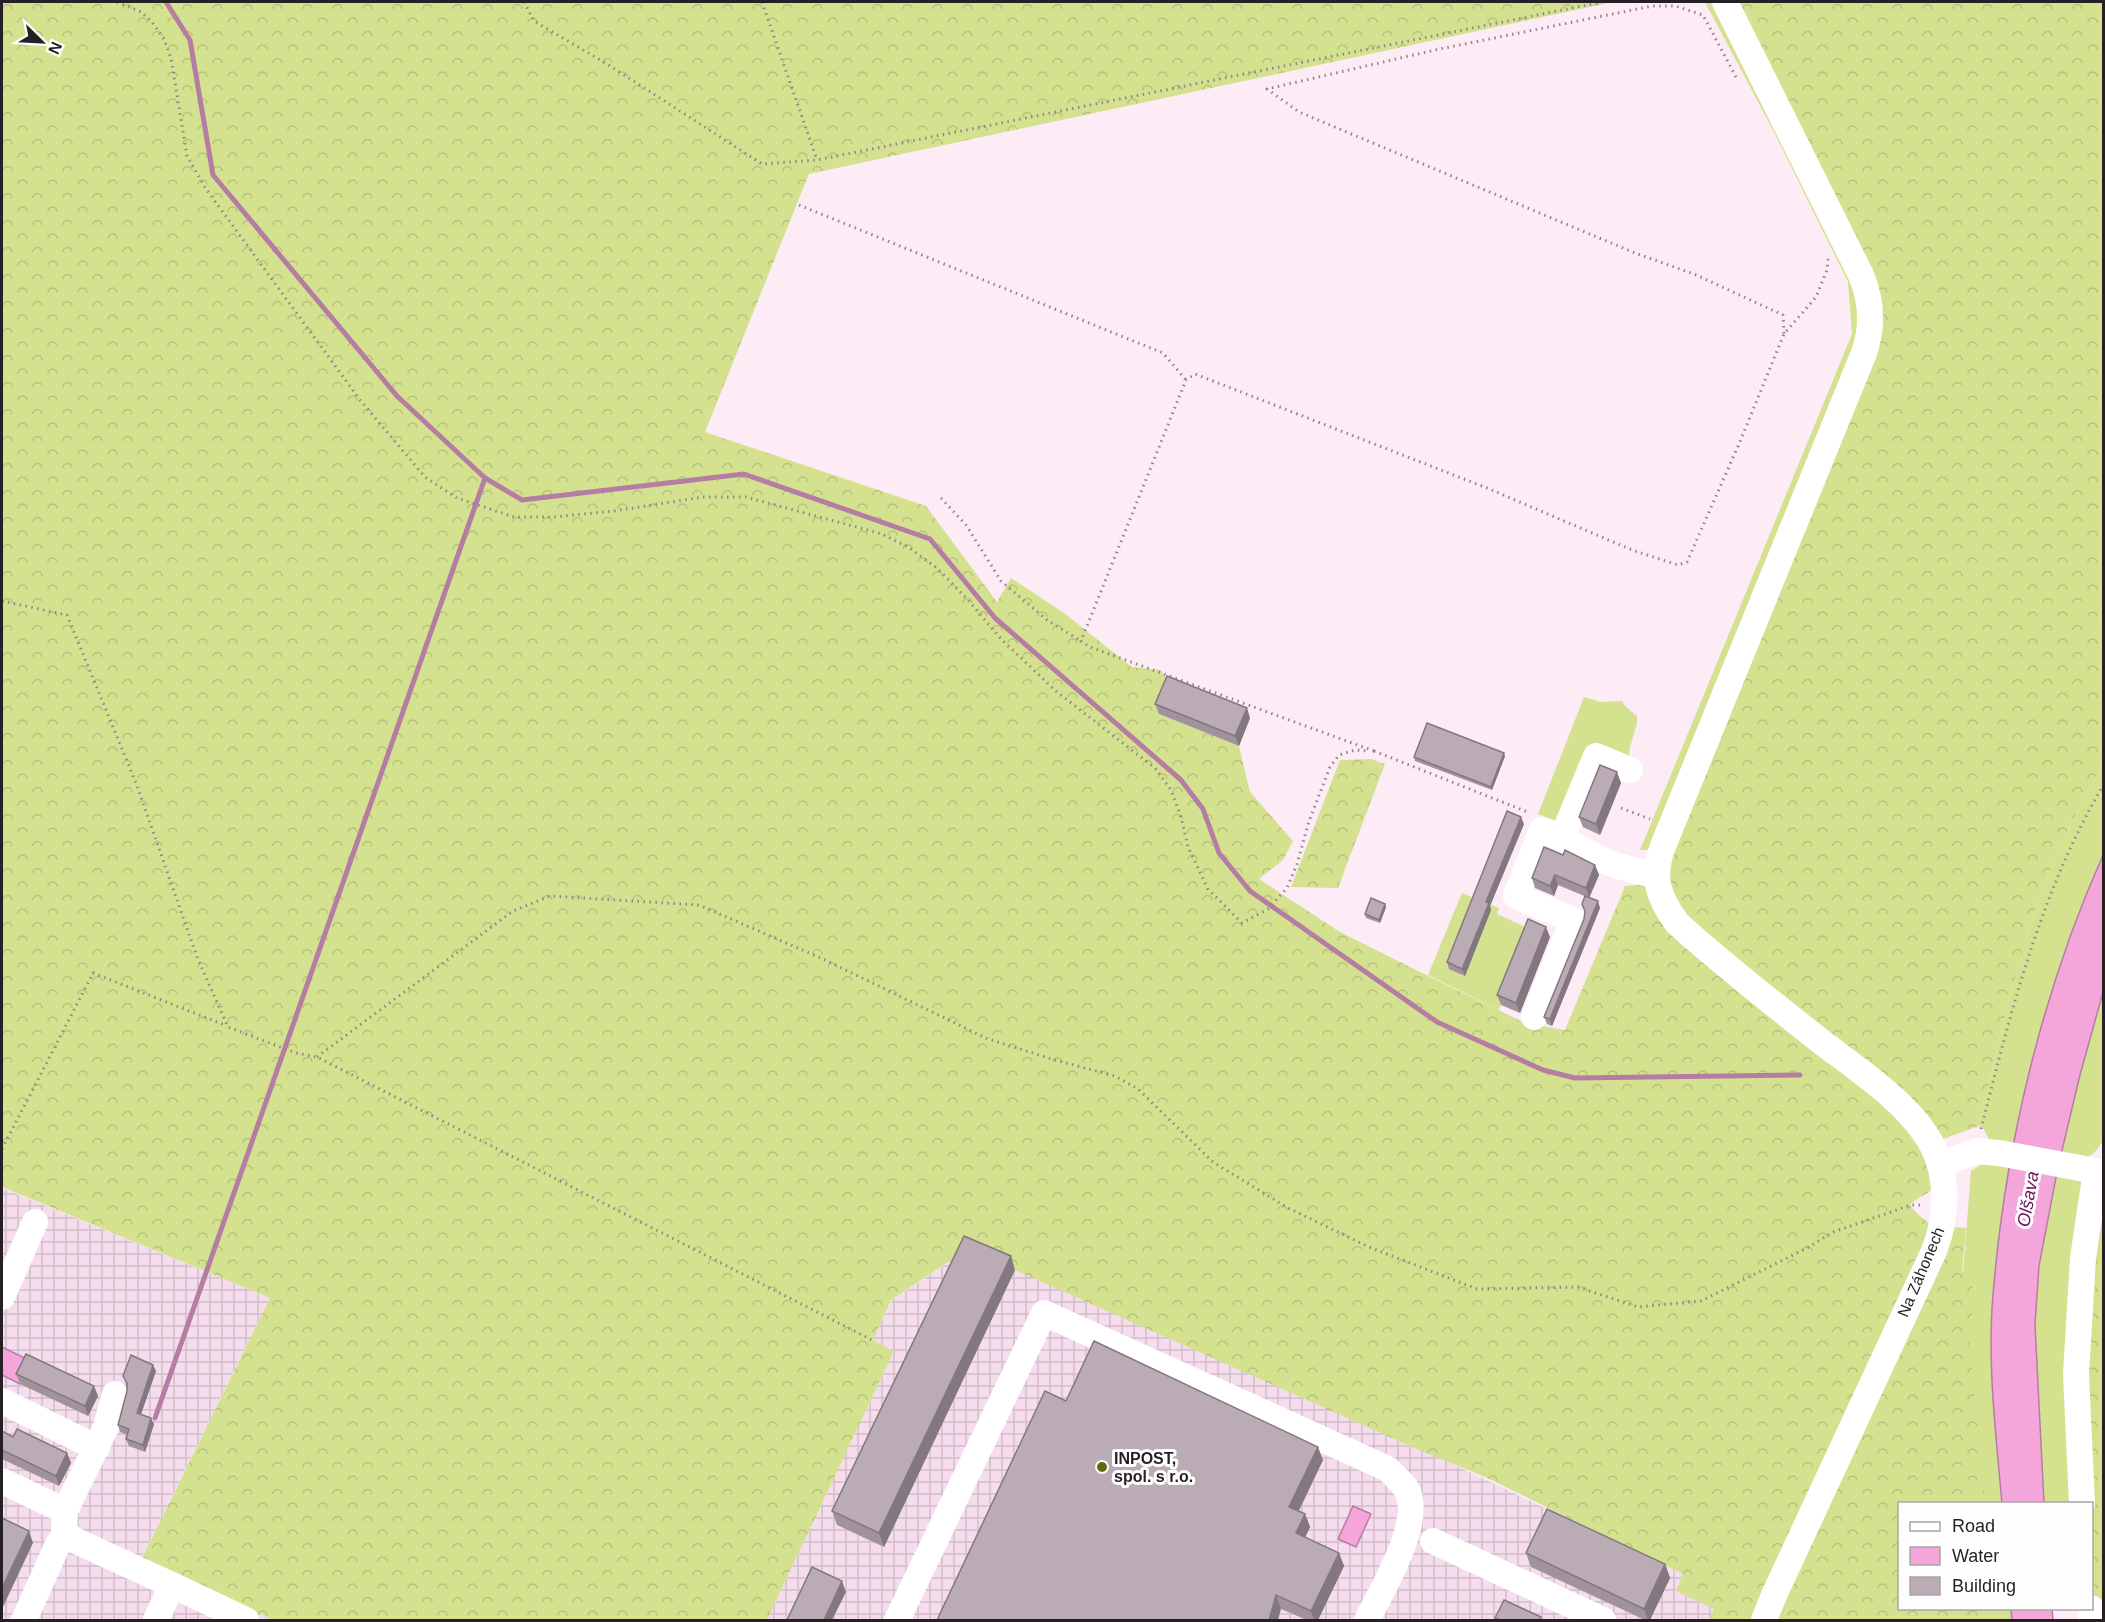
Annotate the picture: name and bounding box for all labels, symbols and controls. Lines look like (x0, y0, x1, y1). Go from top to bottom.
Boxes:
north arrow (12, 12, 72, 72)
text: N (45, 39, 65, 57)
water label: Olšava (2013, 1170, 2043, 1228)
street label: Na Záhonech (1894, 1224, 1948, 1320)
place label: INPOST, spol. s r.o. (1114, 1450, 1193, 1485)
marker: INPOST, spol. s r.o. (1095, 1460, 1109, 1474)
legend (1898, 1502, 2093, 1610)
text: Road (1952, 1516, 1995, 1536)
text: Water (1952, 1546, 1999, 1566)
text: Building (1952, 1576, 2016, 1596)

